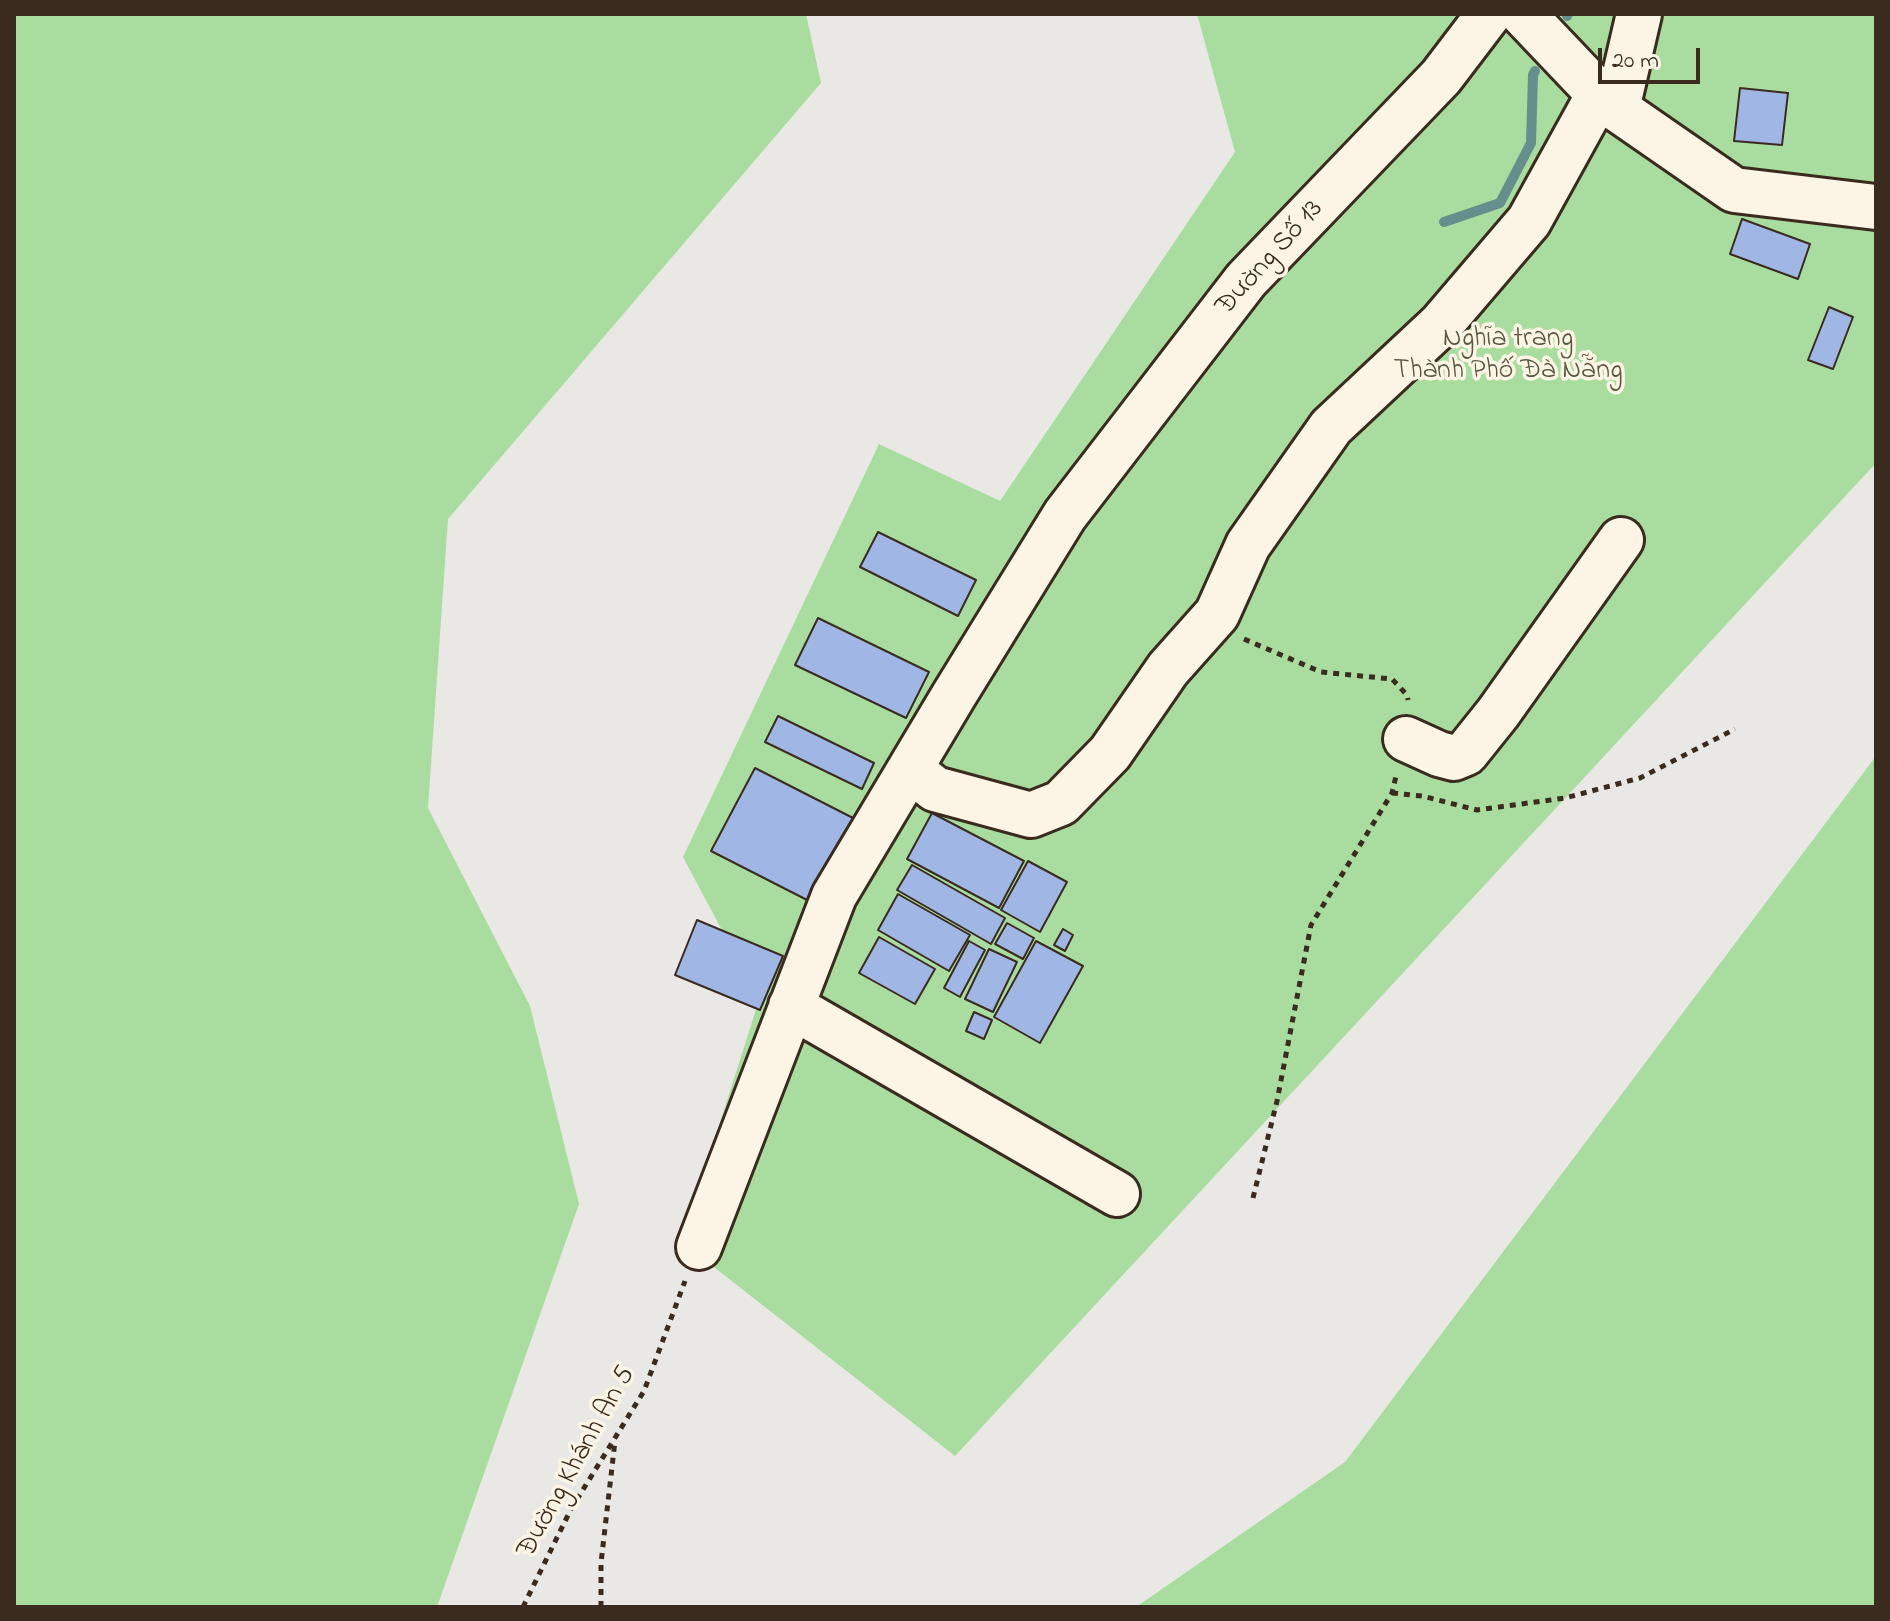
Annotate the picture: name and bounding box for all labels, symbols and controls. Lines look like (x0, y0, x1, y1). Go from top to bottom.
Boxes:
scale bar (1602, 32, 1704, 82)
text: 20 m (1612, 44, 1659, 79)
street label: Đường Số 13 (1210, 194, 1332, 324)
park label: Nghĩa trang Thành Phố Đà Nẵng (1393, 323, 1623, 389)
street label: Đường Khánh An 5 (512, 1361, 644, 1565)

